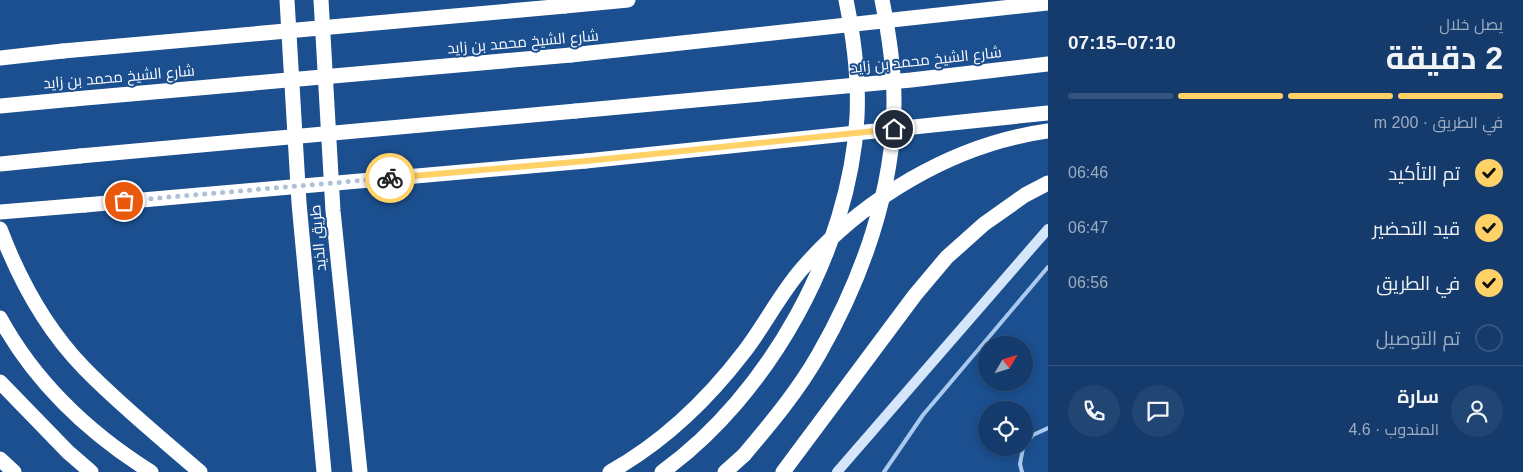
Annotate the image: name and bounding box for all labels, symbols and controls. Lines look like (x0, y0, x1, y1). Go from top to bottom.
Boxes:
text: يصل خلال (1439, 16, 1503, 33)
street label: شارع الشيخ محمد بن زايد (447, 26, 600, 60)
text: 07:10–07:15 (1068, 32, 1176, 53)
text: 2 دقيقة (1386, 40, 1503, 76)
street label: شارع الشيخ محمد بن زايد (849, 43, 1003, 79)
street label: شارع الشيخ محمد بن زايد (43, 61, 196, 95)
pin (873, 108, 915, 150)
text: في الطريق · 200 m (1374, 114, 1503, 131)
icon: home (880, 115, 908, 143)
courier (365, 153, 415, 203)
icon: check (1475, 159, 1503, 187)
text: تم التأكيد (1388, 163, 1460, 184)
icon: bike (376, 164, 404, 192)
text: 06:46 (1068, 164, 1108, 181)
pin (103, 180, 145, 222)
icon: bag (110, 187, 138, 215)
street label: طريق الذيد (306, 204, 331, 272)
icon: check (1475, 214, 1503, 242)
text: قيد التحضير (1373, 218, 1460, 239)
text: 06:47 (1068, 219, 1108, 236)
icon: check (1475, 269, 1503, 297)
text: في الطريق (1376, 273, 1460, 294)
text: 06:56 (1068, 274, 1108, 291)
text: تم التوصيل (1376, 328, 1460, 349)
north arrow (978, 336, 1032, 391)
map controls (978, 336, 1033, 456)
button: phone (1068, 385, 1120, 437)
button: chat (1132, 385, 1184, 437)
button: person (1451, 385, 1503, 437)
text: سارة (1397, 386, 1439, 407)
button: locate (978, 401, 1033, 456)
text: المندوب · 4.6 (1348, 421, 1439, 438)

